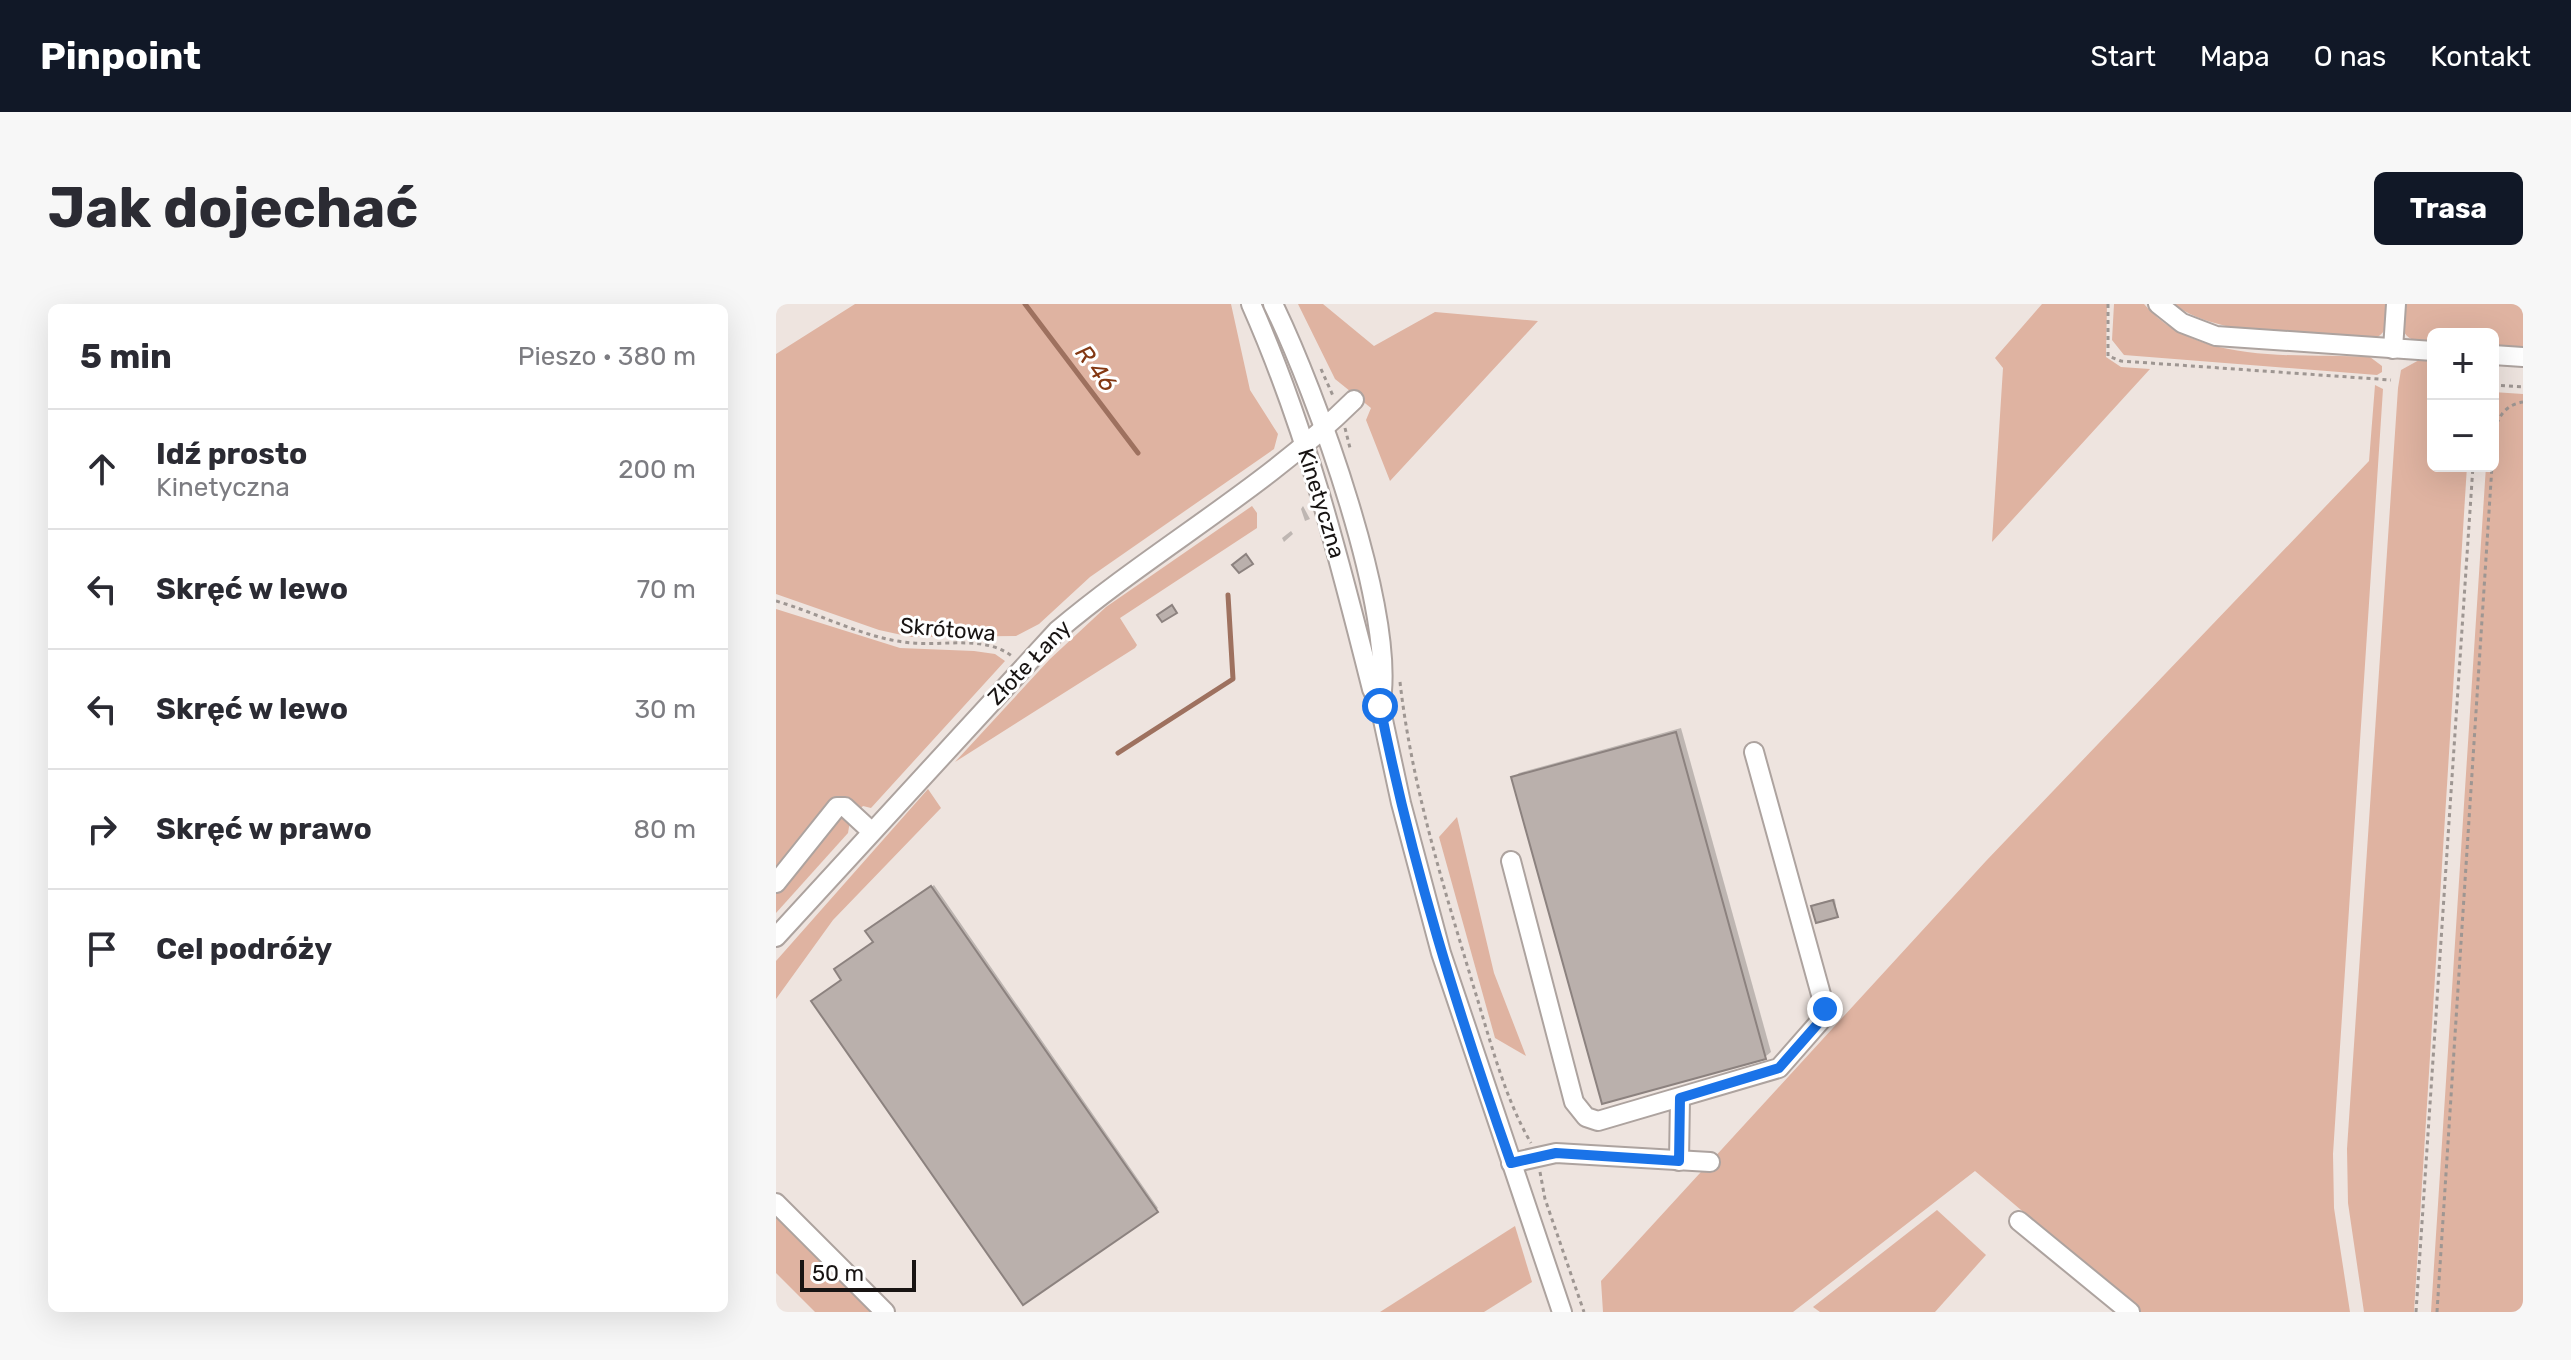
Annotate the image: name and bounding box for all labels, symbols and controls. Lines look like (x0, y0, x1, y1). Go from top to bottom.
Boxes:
text: Pinpoint (40, 33, 201, 79)
text: Start (2091, 40, 2156, 73)
text: Mapa (2200, 40, 2270, 73)
text: O nas (2314, 40, 2386, 73)
text: Kontakt (2430, 40, 2531, 73)
button: Trasa (2374, 172, 2523, 245)
text: Jak dojechać (48, 175, 418, 241)
map controls (2427, 328, 2499, 472)
button: + (2427, 328, 2499, 400)
text: 5 min (80, 336, 172, 377)
water label: R 46 (1069, 339, 1123, 397)
text: Pieszo · 380 m (518, 341, 696, 372)
button: − (2427, 400, 2499, 472)
text: Idź prosto (156, 436, 307, 472)
street label: Kinetyczna (1292, 445, 1351, 561)
icon: ahead (80, 447, 124, 491)
text: 200 m (618, 454, 696, 485)
text: Kinetyczna (156, 472, 290, 503)
icon: left (80, 567, 124, 611)
text: Skręć w lewo (156, 571, 348, 607)
text: 70 m (637, 574, 696, 605)
street label: Skrótowa (899, 612, 997, 647)
street label: Złote Łany (982, 614, 1077, 711)
icon: left (80, 687, 124, 731)
route start (1362, 688, 1398, 724)
text: Skręć w lewo (156, 691, 348, 727)
text: 30 m (634, 694, 696, 725)
icon: right (80, 807, 124, 851)
text: Skręć w prawo (156, 811, 372, 847)
text: 80 m (633, 814, 696, 845)
icon: arrive (80, 927, 124, 971)
text: Cel podróży (156, 931, 332, 967)
route end (1807, 991, 1843, 1027)
scale bar (800, 1256, 916, 1292)
text: 50 m (812, 1260, 864, 1287)

